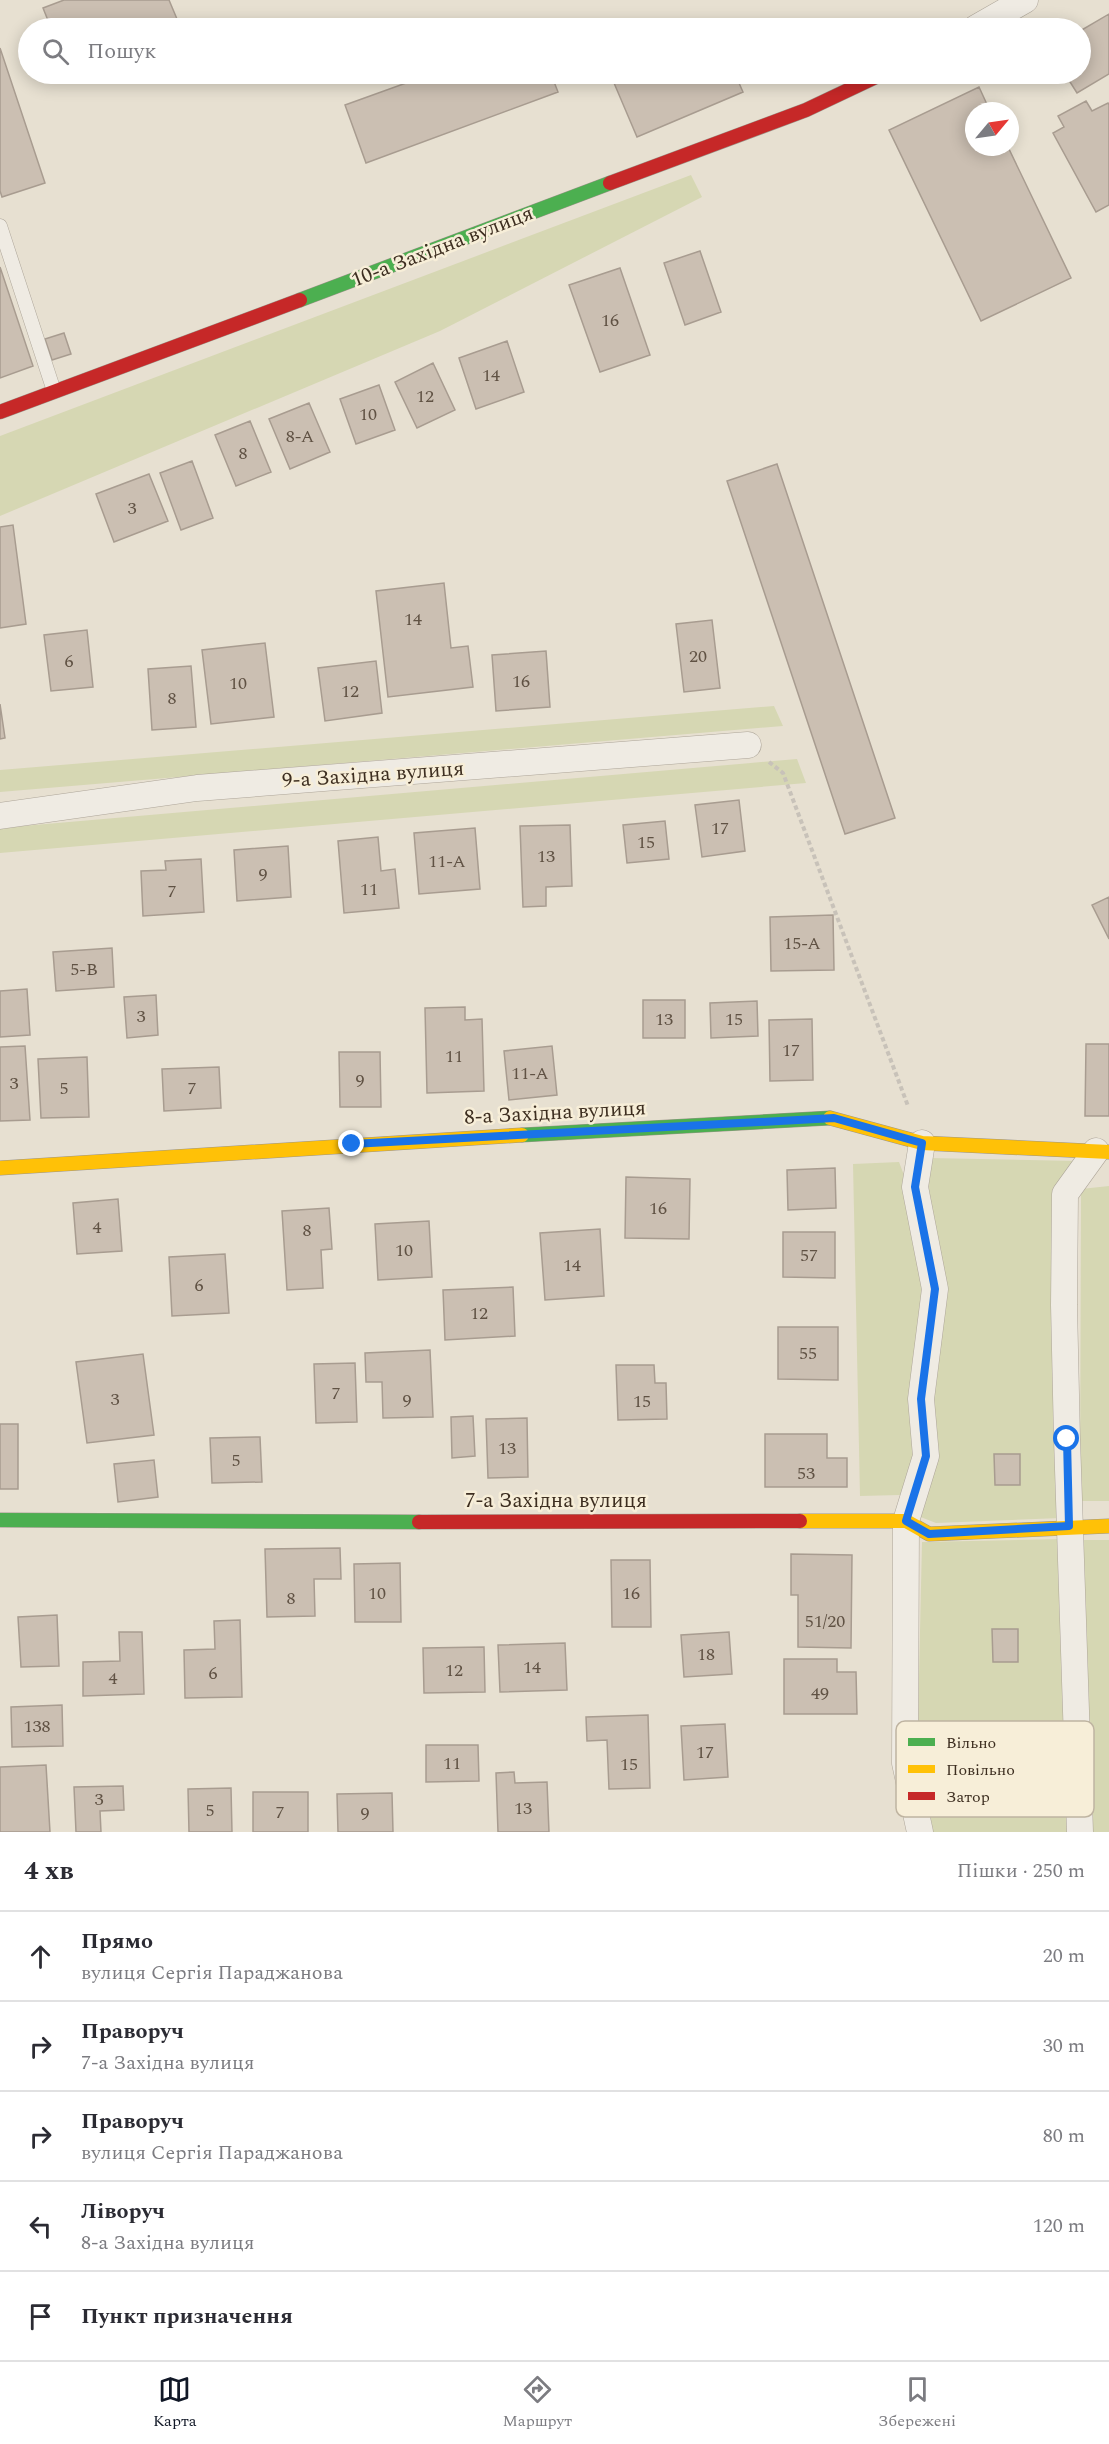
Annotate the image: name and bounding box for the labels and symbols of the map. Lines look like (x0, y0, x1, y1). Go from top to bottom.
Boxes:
north arrow (965, 102, 1019, 156)
street label: 10-а Західна вулиця (347, 197, 538, 296)
house number: 16 (601, 307, 619, 334)
house number: 14 (482, 362, 500, 389)
house number: 12 (416, 383, 434, 410)
house number: 10 (359, 401, 377, 428)
house number: 8-А (286, 423, 314, 450)
house number: 8 (239, 440, 248, 467)
house number: 3 (128, 495, 137, 522)
house number: 14 (404, 606, 422, 633)
house number: 20 (689, 643, 707, 670)
house number: 6 (65, 648, 74, 675)
house number: 16 (512, 668, 530, 695)
house number: 10 (229, 670, 247, 697)
house number: 12 (341, 678, 359, 705)
house number: 8 (168, 685, 177, 712)
street label: 9-а Західна вулиця (281, 753, 465, 797)
house number: 17 (711, 815, 729, 842)
house number: 15 (637, 829, 655, 856)
house number: 13 (537, 843, 555, 870)
house number: 11-А (428, 848, 466, 875)
house number: 9 (259, 861, 268, 888)
house number: 11 (360, 876, 378, 903)
house number: 7 (168, 878, 177, 905)
house number: 15-А (783, 930, 821, 957)
house number: 5-В (70, 956, 98, 983)
house number: 3 (137, 1003, 146, 1030)
house number: 13 (655, 1006, 673, 1033)
house number: 15 (725, 1006, 743, 1033)
house number: 17 (782, 1037, 800, 1064)
house number: 11 (445, 1043, 463, 1070)
house number: 11-А (511, 1060, 549, 1087)
house number: 9 (356, 1067, 365, 1094)
house number: 3 (10, 1070, 19, 1097)
house number: 5 (60, 1075, 69, 1102)
house number: 7 (188, 1075, 197, 1102)
street label: 8-а Західна вулиця (463, 1092, 647, 1134)
route end (338, 1130, 364, 1156)
house number: 16 (649, 1195, 667, 1222)
house number: 4 (93, 1214, 102, 1241)
house number: 8 (303, 1217, 312, 1244)
house number: 10 (395, 1237, 413, 1264)
house number: 57 (800, 1242, 818, 1269)
house number: 14 (563, 1252, 581, 1279)
house number: 6 (195, 1272, 204, 1299)
house number: 12 (470, 1300, 488, 1327)
house number: 55 (799, 1340, 817, 1367)
house number: 7 (332, 1380, 341, 1407)
house number: 3 (111, 1386, 120, 1413)
house number: 9 (403, 1387, 412, 1414)
house number: 15 (633, 1388, 651, 1415)
route start (1053, 1425, 1079, 1451)
house number: 13 (498, 1435, 516, 1462)
house number: 5 (232, 1447, 241, 1474)
house number: 53 (797, 1460, 815, 1487)
street label: 7-а Західна вулиця (465, 1485, 647, 1517)
house number: 10 (368, 1580, 386, 1607)
house number: 16 (622, 1580, 640, 1607)
house number: 8 (287, 1585, 296, 1612)
house number: 51/20 (805, 1608, 845, 1635)
house number: 18 (697, 1641, 715, 1668)
house number: 14 (523, 1654, 541, 1681)
house number: 12 (445, 1657, 463, 1684)
house number: 6 (209, 1660, 218, 1687)
house number: 4 (109, 1665, 118, 1692)
house number: 49 (811, 1680, 829, 1707)
house number: 138 (24, 1713, 51, 1740)
legend (896, 1721, 1094, 1817)
text: Вільно (946, 1731, 996, 1755)
house number: 17 (696, 1739, 714, 1766)
house number: 11 (443, 1750, 461, 1777)
house number: 15 (620, 1751, 638, 1778)
text: Повільно (946, 1758, 1015, 1782)
text: Затор (946, 1785, 990, 1809)
house number: 3 (95, 1786, 104, 1813)
house number: 13 (514, 1795, 532, 1822)
house number: 5 (206, 1797, 215, 1824)
house number: 7 (276, 1799, 285, 1826)
house number: 9 (361, 1800, 370, 1827)

